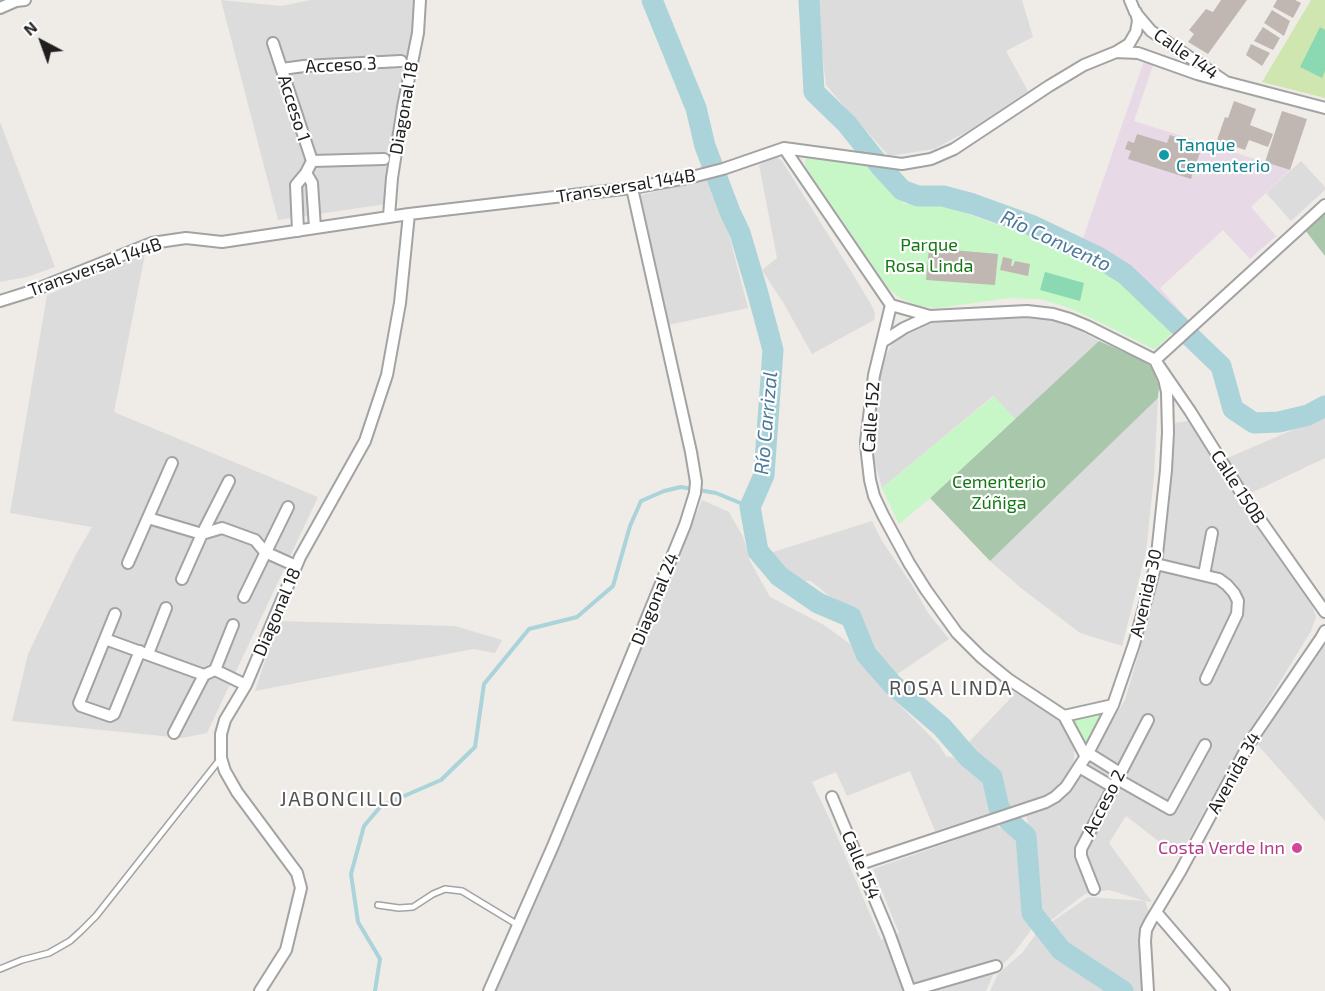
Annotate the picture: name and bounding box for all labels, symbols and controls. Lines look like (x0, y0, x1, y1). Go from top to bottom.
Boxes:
north arrow (12, 12, 72, 72)
text: N (19, 17, 40, 39)
street label: Calle 144 (1150, 24, 1222, 84)
street label: Acceso 3 (305, 52, 377, 78)
street label: Diagonal 18 (385, 60, 423, 156)
street label: Acceso 1 (273, 72, 315, 144)
place label: Tanque Cementerio (1176, 134, 1270, 176)
marker: Tanque Cementerio (1157, 148, 1171, 162)
street label: Transversal 144B (555, 164, 697, 208)
water label: Río Convento (997, 205, 1115, 277)
street label: Transversal 144B (25, 233, 165, 301)
park label: Parque Rosa Linda (885, 234, 973, 276)
water label: Río Carrizal (750, 370, 782, 476)
street label: Calle 152 (858, 381, 884, 453)
street label: Calle 150B (1206, 446, 1270, 528)
park label: Cementerio Zúñiga (952, 471, 1046, 514)
street label: Avenida 30 (1125, 547, 1167, 639)
street label: Diagonal 24 (627, 550, 683, 648)
street label: Diagonal 18 (249, 564, 305, 660)
district label: ROSA LINDA (889, 676, 1013, 700)
street label: Avenida 34 (1203, 728, 1265, 818)
street label: Acceso 2 (1078, 766, 1130, 840)
district label: JABONCILLO (280, 787, 404, 811)
street label: Calle 154 (837, 827, 885, 903)
place label: Costa Verde Inn (1158, 837, 1285, 859)
marker: Costa Verde Inn (1290, 841, 1304, 855)

